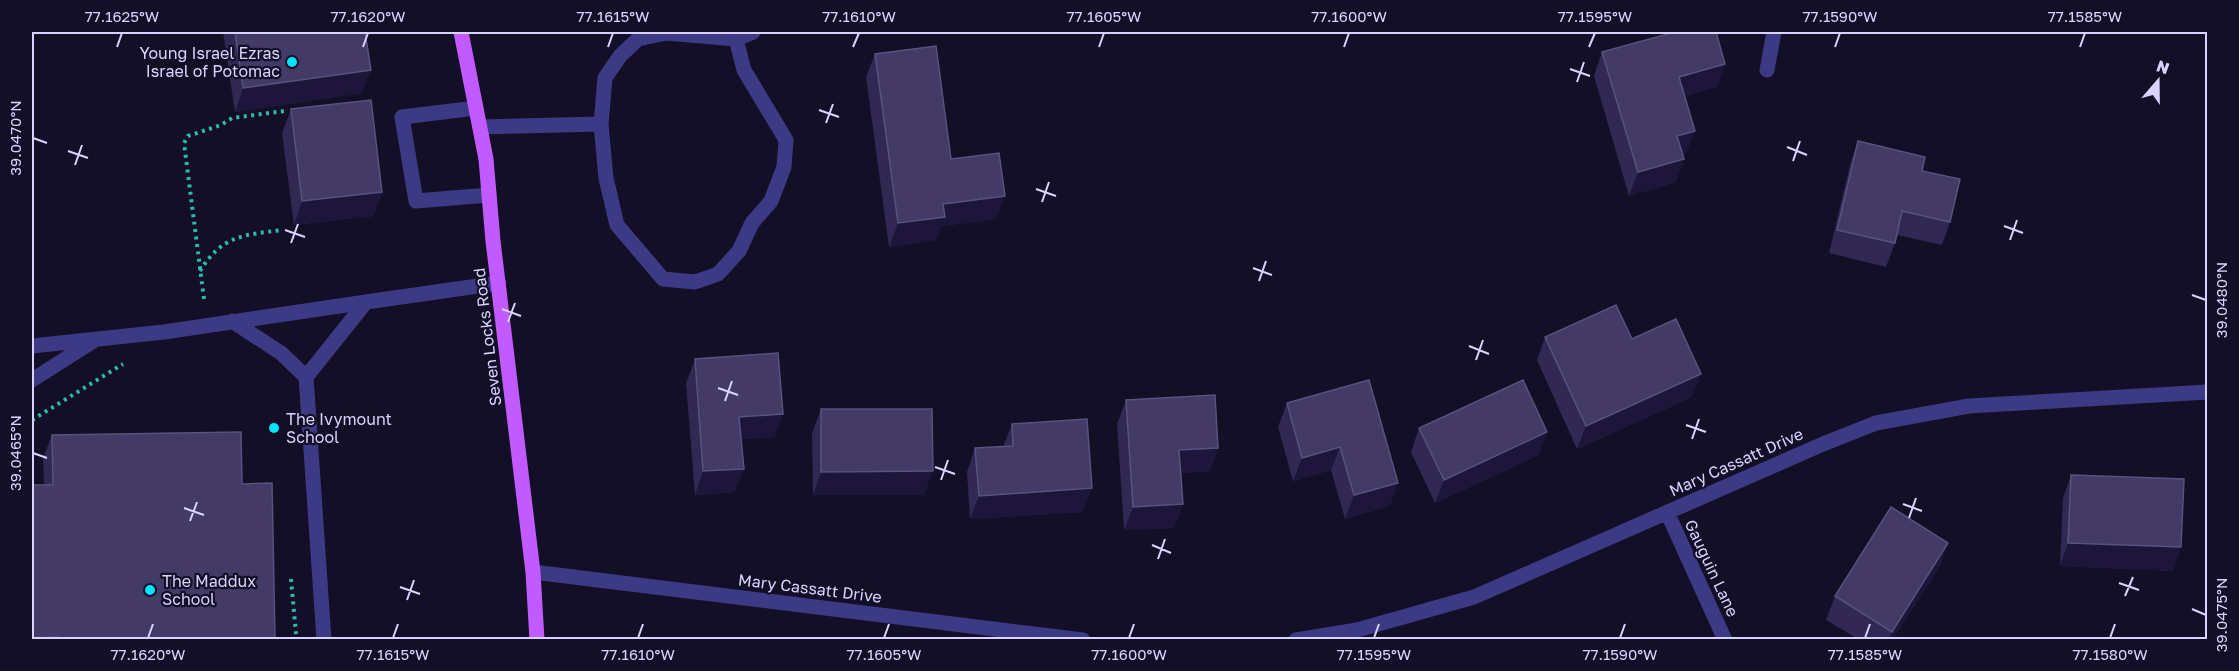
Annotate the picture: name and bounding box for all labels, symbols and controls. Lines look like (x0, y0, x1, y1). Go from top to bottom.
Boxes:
text: 77.1625°W (85, 7, 159, 25)
text: 77.1620°W (330, 7, 406, 25)
text: 77.1615°W (577, 7, 649, 25)
text: 77.1610°W (822, 7, 896, 25)
text: 77.1605°W (1066, 7, 1142, 25)
text: 77.1600°W (1311, 7, 1387, 25)
text: 77.1595°W (1558, 7, 1632, 25)
text: 77.1590°W (1802, 7, 1878, 25)
text: 77.1585°W (2048, 7, 2122, 25)
place label: Young Israel Ezras Israel of Potomac (140, 43, 280, 81)
north arrow (2128, 51, 2188, 111)
marker: Young Israel Ezras Israel of Potomac (285, 55, 299, 69)
text: N (2154, 55, 2172, 78)
text: 39.0470°N (6, 100, 24, 176)
text: 39.0480°N (2212, 262, 2230, 338)
street label: Seven Locks Road (469, 267, 505, 407)
place label: The Ivymount School (286, 409, 392, 447)
text: 39.0465°N (6, 415, 24, 491)
marker: The Ivymount School (267, 421, 281, 435)
street label: Mary Cassatt Drive (1666, 423, 1806, 501)
street label: Gauguin Lane (1681, 516, 1743, 620)
street label: Mary Cassatt Drive (737, 569, 883, 607)
place label: The Maddux School (162, 571, 256, 609)
text: 39.0475°N (2212, 578, 2230, 652)
marker: The Maddux School (143, 583, 157, 597)
text: 77.1620°W (110, 645, 186, 663)
text: 77.1615°W (357, 645, 429, 663)
text: 77.1610°W (601, 645, 675, 663)
text: 77.1605°W (846, 645, 922, 663)
text: 77.1600°W (1091, 645, 1167, 663)
text: 77.1595°W (1337, 645, 1411, 663)
text: 77.1590°W (1582, 645, 1658, 663)
text: 77.1585°W (1828, 645, 1902, 663)
text: 77.1580°W (2072, 645, 2148, 663)

